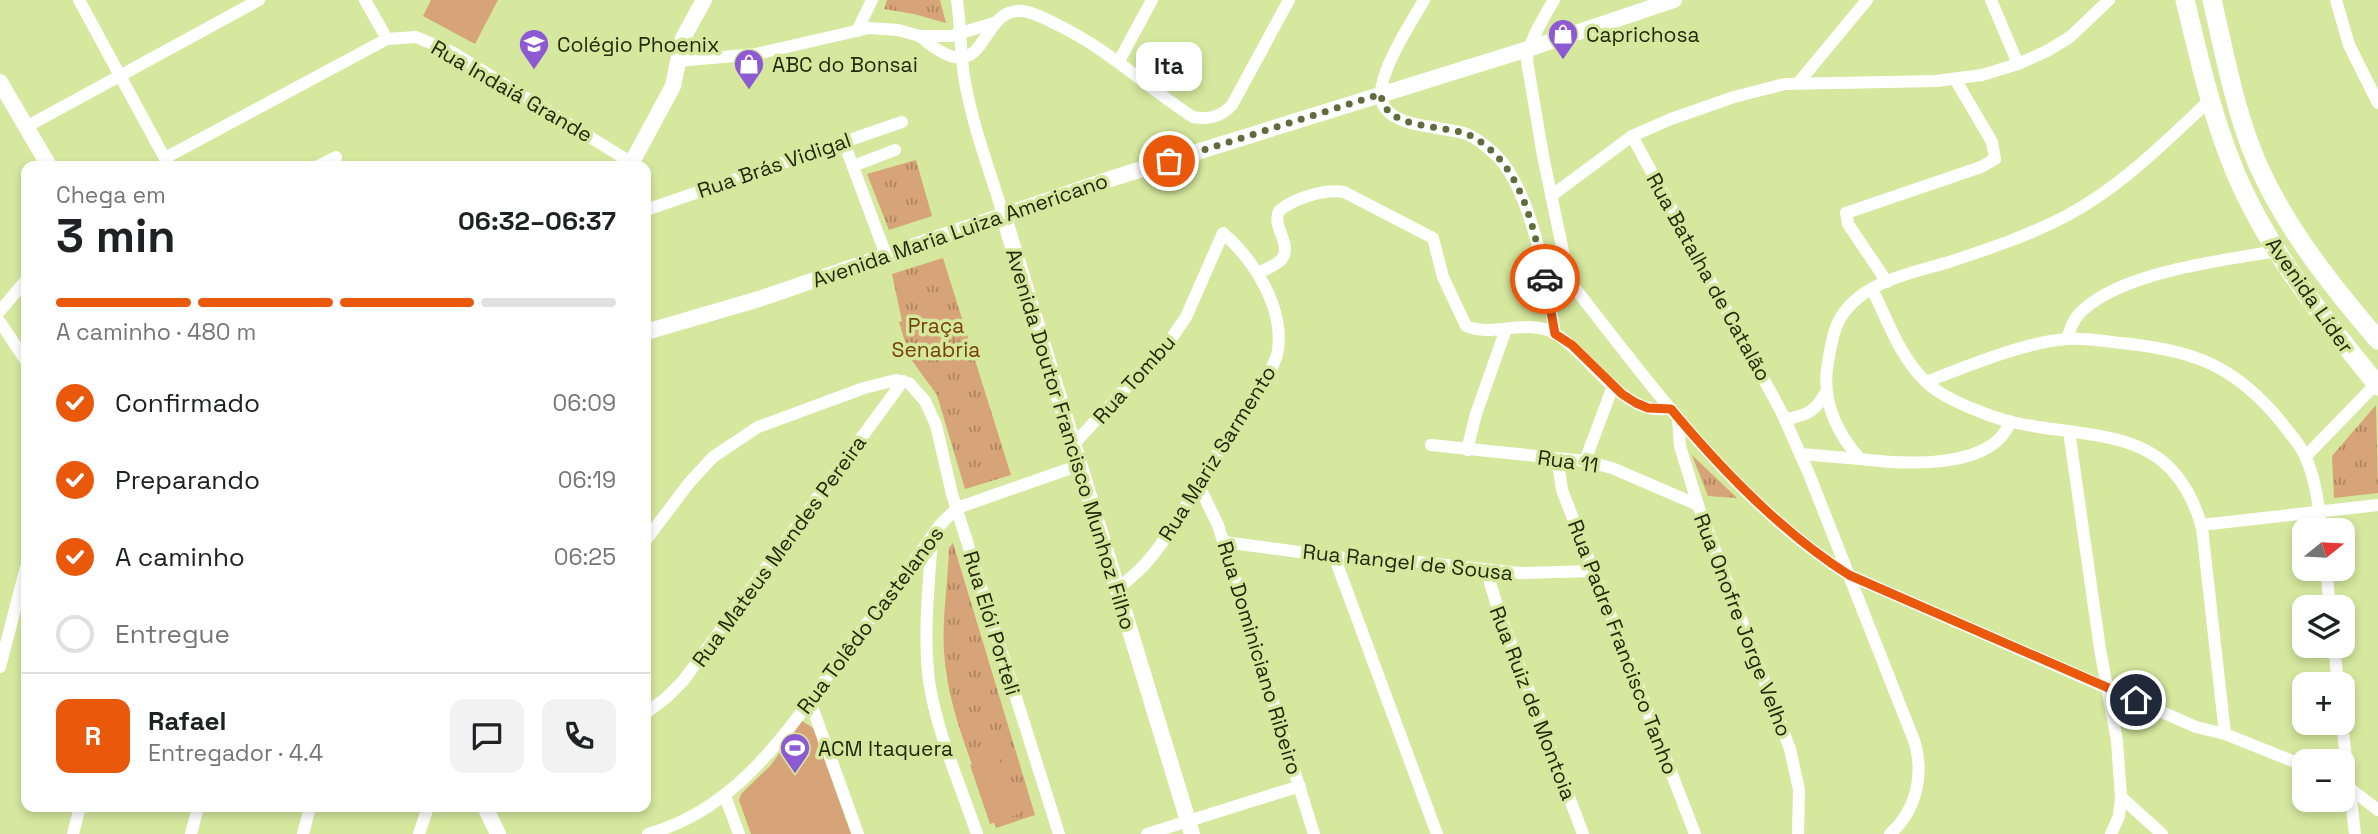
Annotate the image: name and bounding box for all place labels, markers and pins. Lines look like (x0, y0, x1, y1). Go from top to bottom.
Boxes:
shop icon: Caprichosa (1546, 17, 1580, 61)
place label: Caprichosa (1586, 21, 1700, 48)
school or university icon: Colégio Phoenix (517, 27, 551, 71)
place label: Colégio Phoenix (557, 31, 719, 58)
callout: Ita (1136, 42, 1202, 91)
shop icon: ABC do Bonsai (732, 47, 766, 91)
place label: ABC do Bonsai (772, 51, 918, 78)
pin (1139, 131, 1199, 191)
pin (2106, 670, 2166, 730)
sports icon: ACM Itaquera (778, 731, 812, 775)
place label: ACM Itaquera (818, 735, 953, 762)

